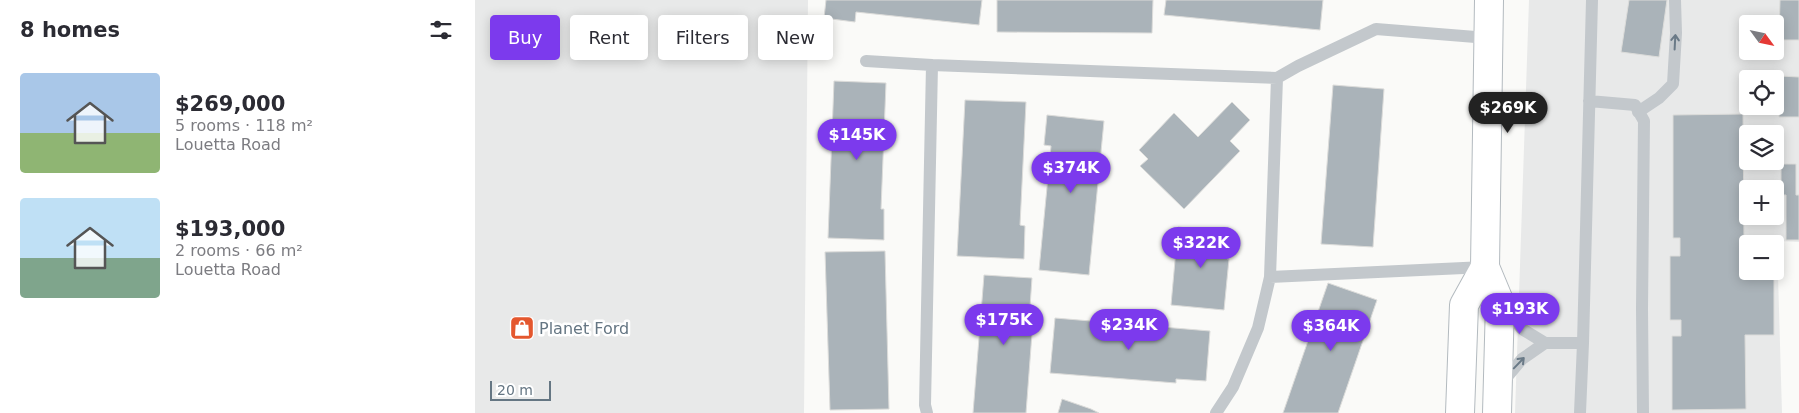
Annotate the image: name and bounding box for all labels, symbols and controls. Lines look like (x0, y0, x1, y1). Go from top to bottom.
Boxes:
chip: Buy (490, 15, 560, 60)
chip: Rent (570, 15, 648, 60)
chip: Filters (658, 15, 748, 60)
chip: New (758, 15, 833, 60)
north arrow (1739, 15, 1784, 60)
map controls (1739, 15, 1784, 280)
icon: filters (427, 16, 455, 44)
text: 8 homes (20, 18, 120, 42)
one-way arrow (1671, 34, 1680, 50)
button: locate (1739, 70, 1784, 115)
text: $269,000 (175, 92, 285, 116)
pin: $269K (1473, 92, 1543, 134)
icon: home (60, 93, 120, 153)
text: $269K (1480, 98, 1536, 117)
text: 5 rooms · 118 m² (175, 116, 313, 135)
pin: $145K (822, 119, 892, 161)
text: $145K (829, 125, 885, 144)
button: layers (1739, 125, 1784, 170)
text: Louetta Road (175, 135, 281, 154)
pin: $374K (1036, 152, 1106, 194)
text: $374K (1043, 158, 1099, 177)
button: + (1739, 180, 1784, 225)
text: $193,000 (175, 217, 285, 241)
icon: home (60, 218, 120, 278)
pin: $322K (1166, 226, 1236, 269)
text: $322K (1173, 233, 1229, 252)
button: − (1739, 235, 1784, 280)
text: 2 rooms · 66 m² (175, 241, 303, 260)
text: Louetta Road (175, 260, 281, 279)
pin: $193K (1485, 292, 1555, 335)
text: $193K (1492, 299, 1548, 318)
pin: $175K (969, 304, 1039, 346)
pin: $234K (1094, 308, 1164, 351)
text: $175K (976, 310, 1032, 329)
pin: $364K (1296, 310, 1366, 352)
shop icon: Planet Ford (509, 315, 535, 341)
text: $234K (1101, 315, 1157, 334)
text: $364K (1303, 316, 1359, 335)
place label: Planet Ford (539, 319, 629, 338)
one-way arrow (1513, 357, 1526, 369)
scale bar (490, 378, 551, 401)
text: 20 m (497, 382, 533, 398)

